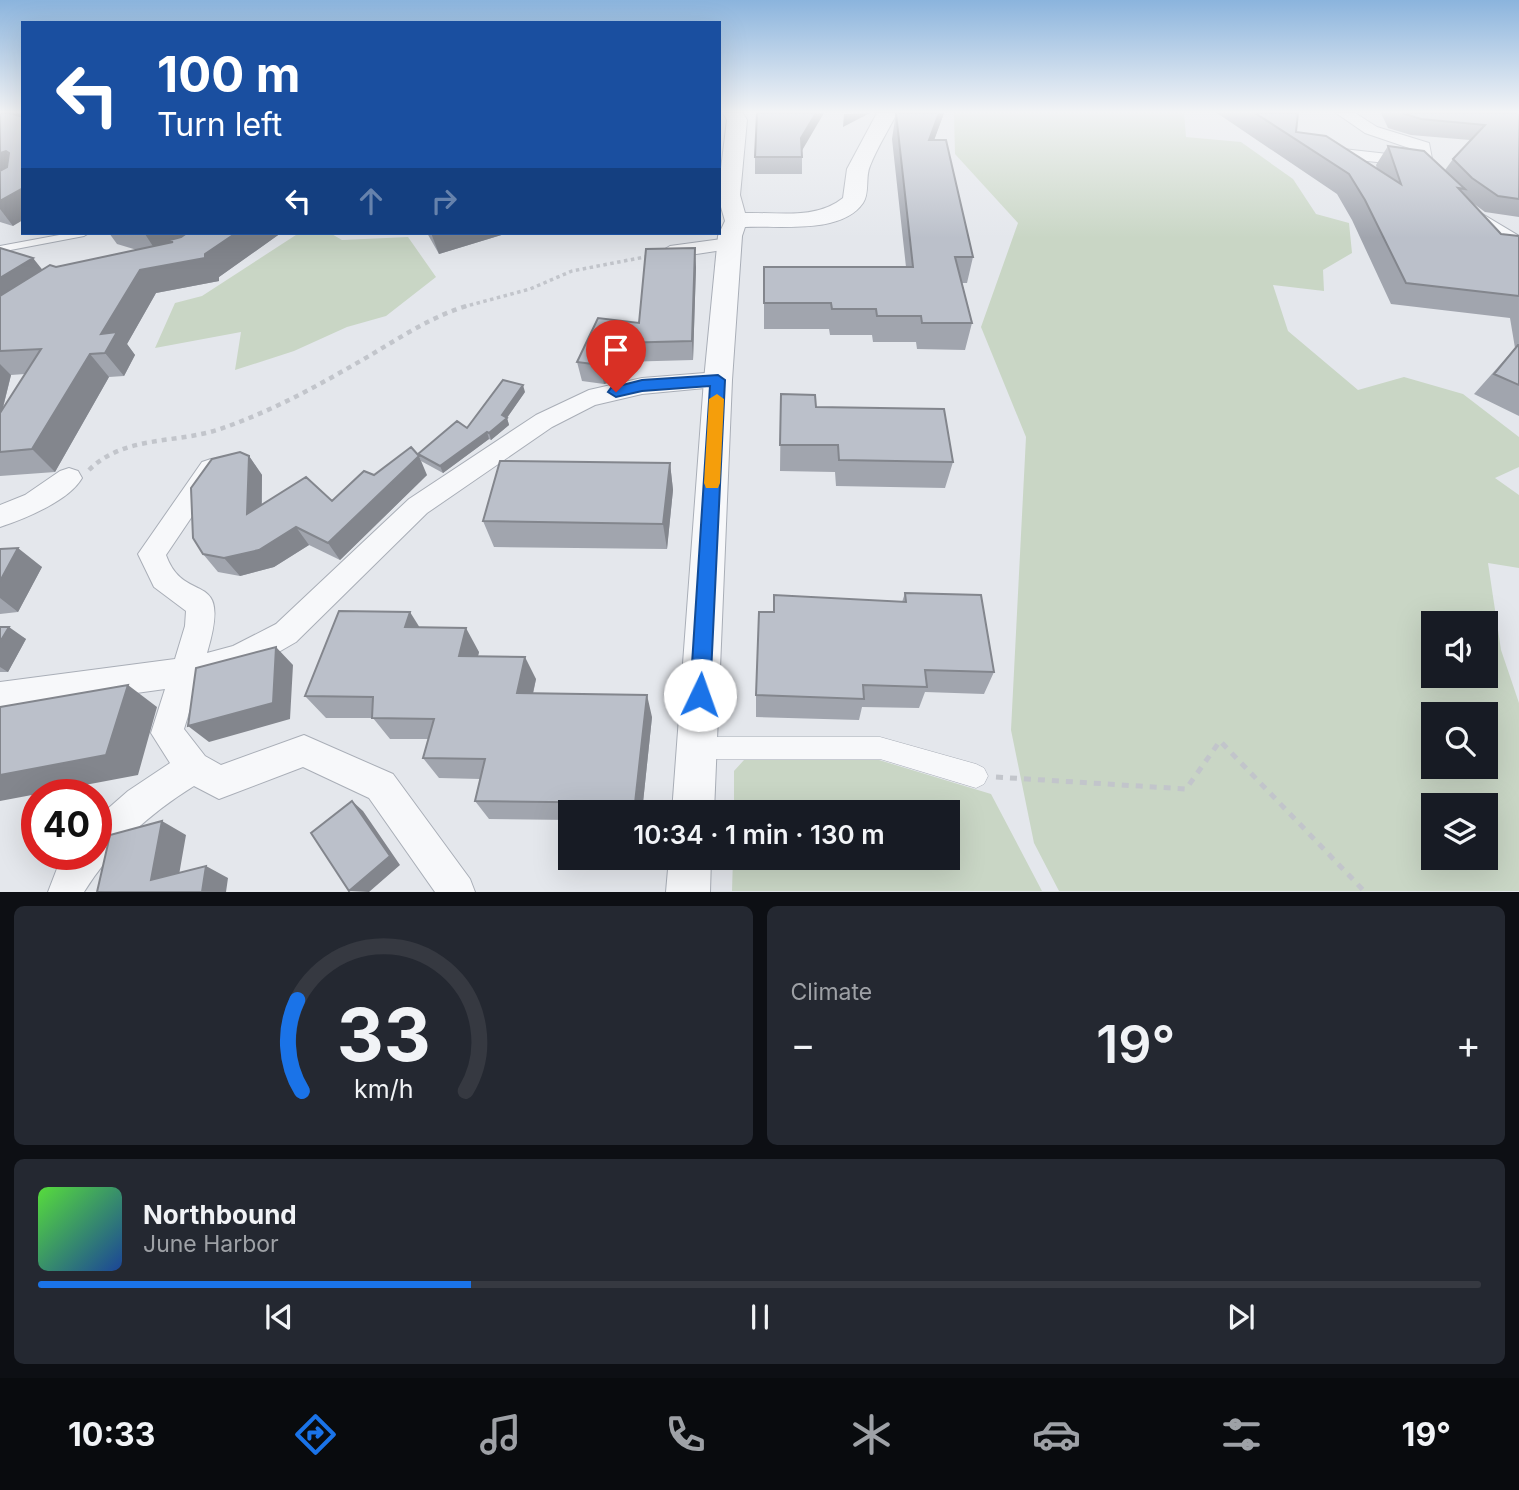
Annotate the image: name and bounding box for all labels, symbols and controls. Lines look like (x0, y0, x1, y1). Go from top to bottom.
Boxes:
text: 100 m (157, 45, 301, 104)
icon: left (42, 49, 133, 140)
text: Turn left (157, 105, 282, 144)
icon: left (279, 182, 317, 220)
icon: ahead (352, 182, 390, 220)
icon: right (425, 182, 463, 220)
pin (586, 320, 646, 392)
icon: arrive (597, 331, 635, 369)
map controls (1421, 611, 1498, 870)
button: sound (1421, 611, 1498, 688)
position arrow (663, 658, 737, 732)
button: search (1421, 702, 1498, 779)
speed limit sign: 40 (21, 779, 112, 870)
button: layers (1421, 793, 1498, 870)
text: 10:34 · 1 min · 130 m (633, 819, 885, 850)
text: Climate (791, 978, 872, 1006)
text: 33 (336, 991, 430, 1080)
text: 19° (1096, 1013, 1175, 1076)
text: − (791, 1021, 816, 1067)
text: + (1456, 1021, 1481, 1067)
text: km/h (354, 1074, 413, 1104)
text: Northbound (143, 1199, 297, 1230)
text: June Harbor (143, 1230, 279, 1258)
icon: previous (260, 1298, 298, 1336)
icon: pause (741, 1298, 779, 1336)
icon: next (1222, 1298, 1260, 1336)
icon: directions (291, 1410, 340, 1459)
icon: music (476, 1410, 525, 1459)
icon: phone (661, 1410, 710, 1459)
icon: climate (847, 1410, 896, 1459)
icon: car (1032, 1410, 1081, 1459)
icon: filters (1217, 1410, 1266, 1459)
text: 10:33 (68, 1415, 155, 1454)
text: 19° (1402, 1415, 1451, 1454)

